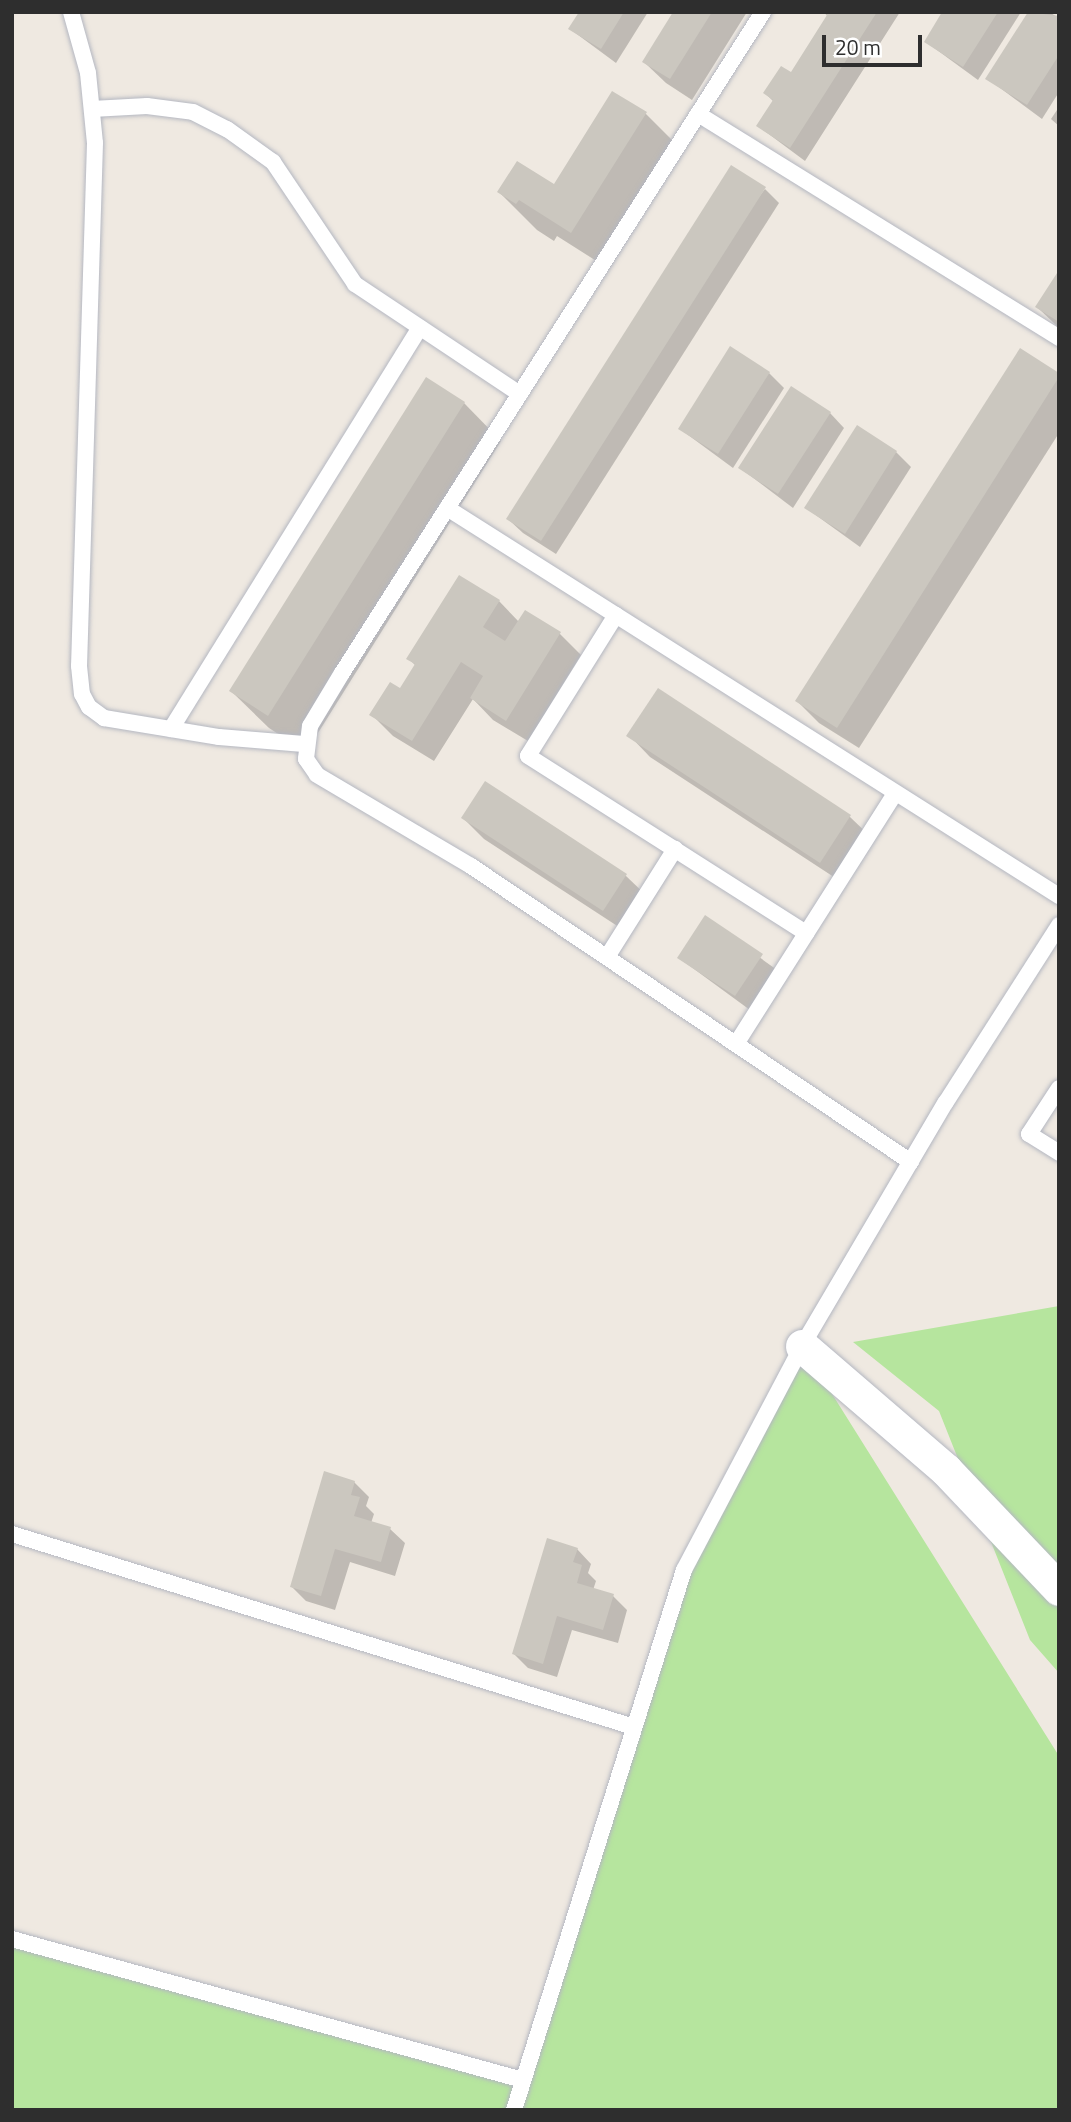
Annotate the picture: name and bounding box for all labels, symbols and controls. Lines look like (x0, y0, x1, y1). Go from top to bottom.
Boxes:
scale bar (826, 21, 926, 65)
text: 20 m (835, 31, 881, 63)

